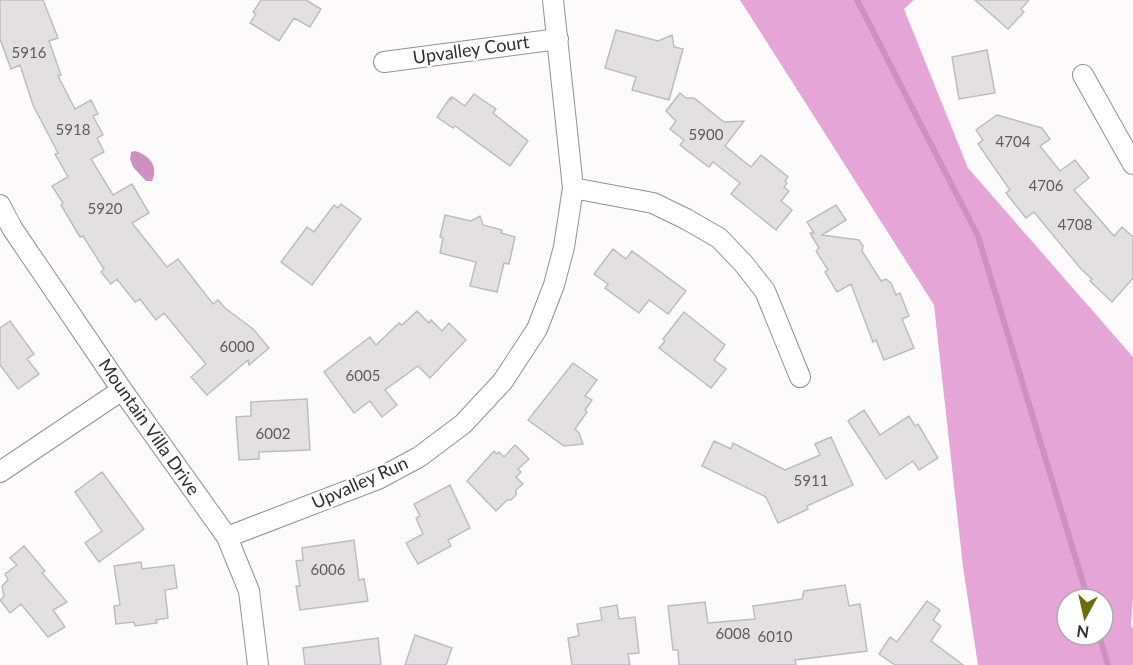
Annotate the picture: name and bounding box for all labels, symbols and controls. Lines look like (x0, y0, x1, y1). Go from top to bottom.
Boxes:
street label: Upvalley Court (411, 30, 531, 68)
house number: 5916 (12, 43, 47, 61)
house number: 5918 (56, 120, 90, 138)
house number: 5900 (689, 125, 724, 143)
house number: 4704 (996, 132, 1031, 150)
house number: 4706 (1029, 176, 1064, 194)
house number: 5920 (88, 199, 123, 217)
house number: 4708 (1058, 215, 1092, 233)
house number: 6000 (220, 337, 255, 355)
street label: Mountain Villa Drive (94, 354, 205, 499)
house number: 6005 (346, 366, 380, 384)
house number: 6002 (256, 424, 290, 442)
street label: Upvalley Run (308, 451, 411, 513)
house number: 5911 (794, 471, 828, 489)
house number: 6006 (311, 560, 346, 578)
north arrow (1055, 587, 1115, 647)
text: N (1075, 622, 1090, 643)
house number: 6008 (716, 624, 750, 642)
house number: 6010 (758, 627, 793, 645)

